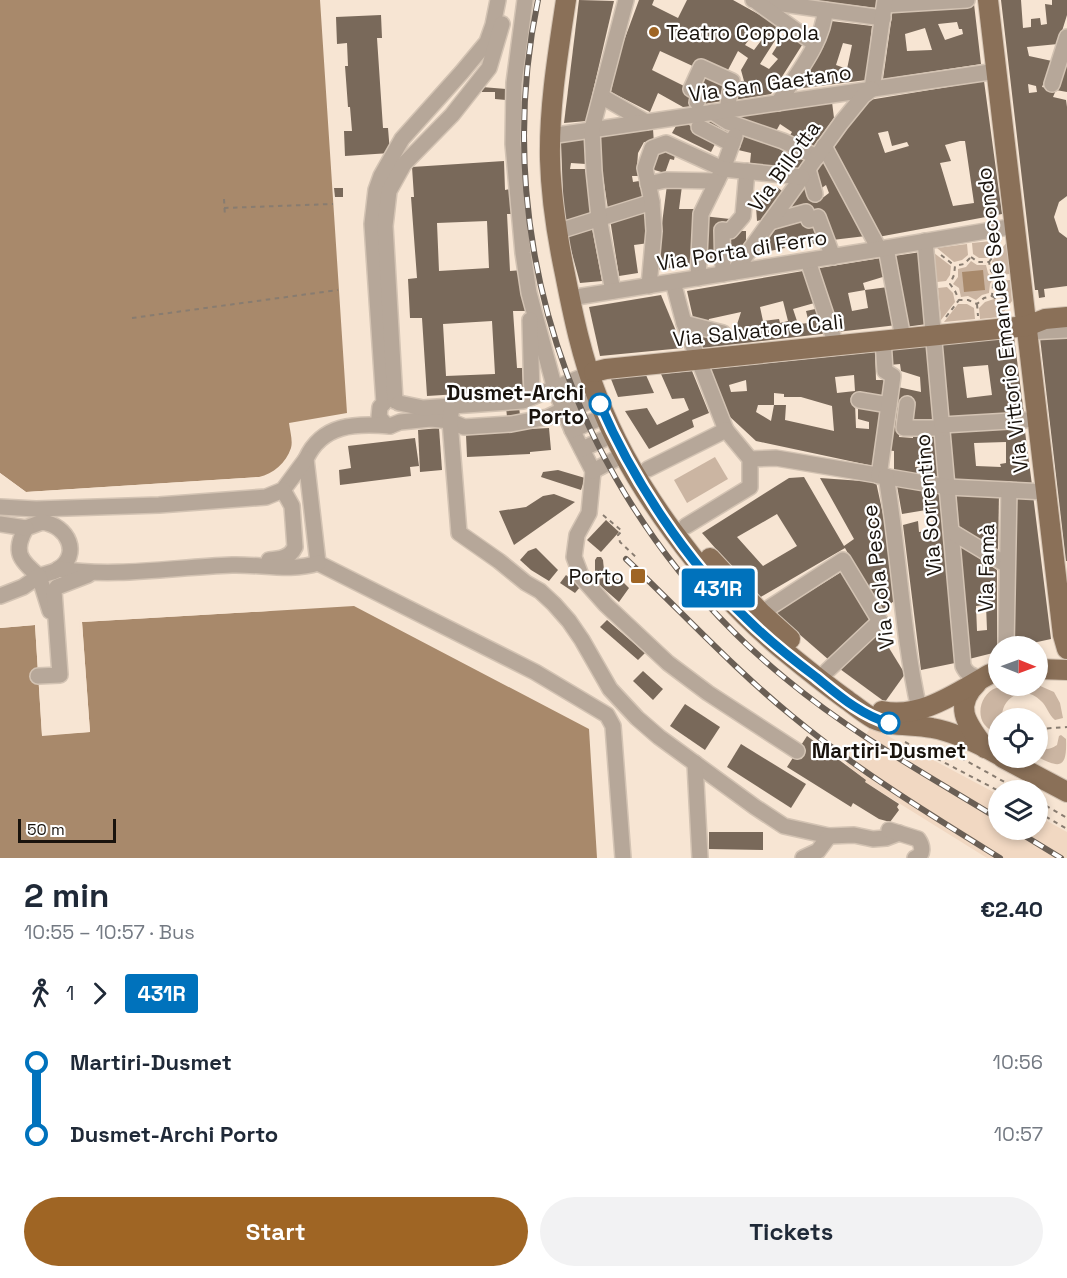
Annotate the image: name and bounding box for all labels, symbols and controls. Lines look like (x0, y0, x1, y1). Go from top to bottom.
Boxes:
place label: Teatro Coppola (666, 19, 819, 46)
marker: Teatro Coppola (647, 25, 661, 39)
street label: Via San Gaetano (687, 58, 853, 108)
street label: Via Billotta (742, 115, 826, 217)
street label: Via Vittorio Emanuele Secondo (970, 166, 1034, 474)
street label: Via Porta di Ferro (655, 223, 829, 277)
street label: Via Salvatore Calì (671, 308, 845, 352)
place label: Dusmet-Archi Porto (446, 379, 584, 430)
marker: Dusmet-Archi Porto (589, 393, 611, 415)
street label: Via Sorrentino (908, 433, 948, 577)
street label: Via Cola Pesce (856, 503, 900, 651)
street label: Via Famà (972, 523, 1000, 613)
place label: Porto (569, 563, 624, 590)
marker: Porto (629, 567, 647, 585)
line badge: 431R (676, 568, 760, 608)
text: 431R (694, 575, 742, 602)
north arrow (988, 636, 1048, 696)
map controls (988, 636, 1048, 840)
button: locate (988, 708, 1048, 768)
marker: Martiri-Dusmet (878, 712, 900, 734)
place label: Martiri-Dusmet (812, 737, 966, 764)
button: layers (988, 780, 1048, 840)
scale bar (18, 816, 116, 844)
text: 50 m (27, 819, 65, 840)
text: 2 min (24, 875, 109, 917)
text: €2.40 (980, 895, 1043, 923)
text: 10:55 – 10:57 · Bus (24, 919, 195, 945)
icon: walk (24, 977, 57, 1010)
icon: forward (83, 977, 116, 1010)
text: 1 (66, 980, 74, 1006)
text: 431R (137, 980, 186, 1007)
text: Martiri-Dusmet (70, 1048, 232, 1076)
text: 10:56 (993, 1049, 1043, 1075)
text: Dusmet-Archi Porto (70, 1120, 278, 1148)
text: 10:57 (994, 1121, 1043, 1147)
button: Start (24, 1197, 528, 1266)
button: Tickets (540, 1197, 1043, 1266)

